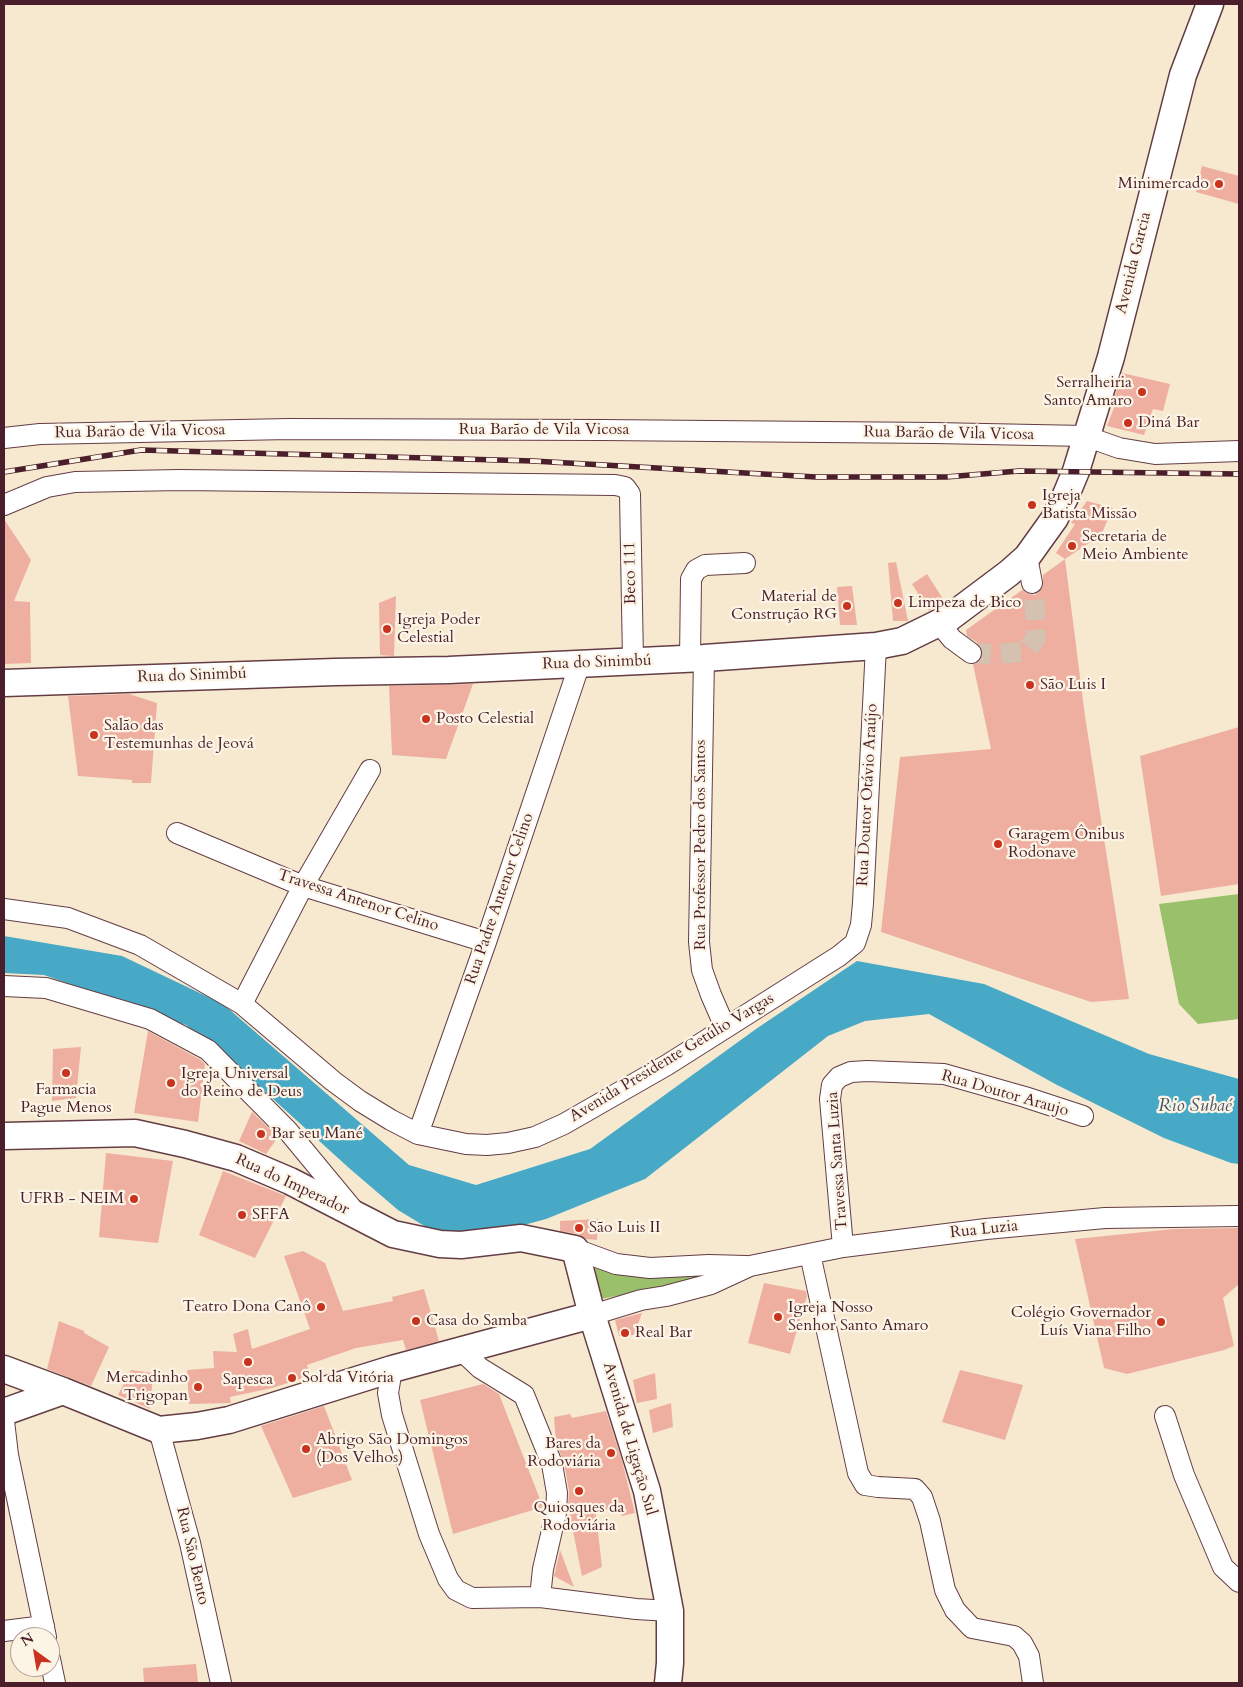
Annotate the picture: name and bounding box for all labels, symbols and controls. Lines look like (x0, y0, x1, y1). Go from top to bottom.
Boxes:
place label: Minimercado (1118, 174, 1209, 194)
marker: Minimercado (1213, 178, 1225, 190)
street label: Avenida Garcia (1112, 210, 1156, 316)
place label: Serralheiria Santo Amaro (1044, 373, 1132, 411)
marker: Serralheiria Santo Amaro (1136, 386, 1148, 398)
place label: Diná Bar (1138, 413, 1199, 433)
marker: Diná Bar (1122, 417, 1134, 429)
street label: Rua Barão de Vila Vicosa (459, 420, 629, 440)
street label: Rua Barão de Vila Vicosa (54, 421, 226, 443)
street label: Rua Barão de Vila Vicosa (863, 423, 1035, 445)
place label: Igreja Batista Missão (1042, 486, 1137, 524)
marker: Igreja Batista Missão (1026, 499, 1038, 511)
place label: Secretaria de Meio Ambiente (1082, 527, 1188, 565)
marker: Secretaria de Meio Ambiente (1066, 540, 1078, 552)
street label: Beco 111 (621, 541, 641, 605)
place label: Material de Construção RG (731, 587, 837, 625)
place label: Limpeza de Bico (908, 593, 1021, 613)
marker: Limpeza de Bico (892, 597, 904, 609)
marker: Material de Construção RG (841, 600, 853, 612)
place label: Igreja Poder Celestial (397, 610, 480, 648)
marker: Igreja Poder Celestial (381, 623, 393, 635)
street label: Rua do Sinimbú (542, 651, 652, 675)
street label: Rua do Sinimbú (137, 664, 247, 688)
place label: São Luis I (1040, 675, 1106, 695)
marker: São Luis I (1024, 679, 1036, 691)
street label: Rua Doutor Otávio Araújo (854, 703, 882, 887)
place label: Posto Celestial (436, 709, 534, 729)
marker: Posto Celestial (420, 713, 432, 725)
place label: Salão das Testemunhas de Jeová (104, 716, 254, 754)
marker: Salão das Testemunhas de Jeová (88, 729, 100, 741)
street label: Rua Professor Pedro dos Santos (691, 740, 711, 950)
street label: Rua Padre Antenor Celino (462, 811, 538, 987)
place label: Garagem Ônibus Rodonave (1008, 825, 1125, 863)
marker: Garagem Ônibus Rodonave (992, 838, 1004, 850)
street label: Travessa Antenor Celino (275, 866, 441, 936)
street label: Avenida Presidente Getúlio Vargas (566, 989, 778, 1127)
place label: Igreja Universal do Reino de Deus (181, 1064, 302, 1102)
marker: Farmacia Pague Menos (60, 1067, 72, 1079)
street label: Rua Doutor Araujo (939, 1067, 1071, 1121)
marker: Igreja Universal do Reino de Deus (165, 1077, 177, 1089)
place label: Farmacia Pague Menos (20, 1080, 112, 1118)
street label: Travessa Santa Luzia (824, 1091, 852, 1231)
water label: Rio Subaé (1158, 1096, 1232, 1118)
place label: Bar seu Mané (271, 1124, 363, 1144)
marker: Bar seu Mané (255, 1128, 267, 1140)
street label: Rua do Imperador (232, 1150, 352, 1220)
place label: UFRB - NEIM (20, 1189, 124, 1209)
marker: UFRB - NEIM (128, 1193, 140, 1205)
place label: SFFA (252, 1205, 290, 1225)
marker: SFFA (236, 1209, 248, 1221)
street label: Rua Luzia (949, 1217, 1019, 1243)
place label: São Luis II (589, 1218, 660, 1238)
marker: São Luis II (573, 1222, 585, 1234)
place label: Teatro Dona Canô (182, 1297, 311, 1317)
place label: Igreja Nosso Senhor Santo Amaro (788, 1298, 928, 1336)
marker: Teatro Dona Canô (315, 1301, 327, 1313)
place label: Colégio Governador Luís Viana Filho (1011, 1303, 1151, 1341)
place label: Casa do Samba (426, 1311, 527, 1331)
marker: Igreja Nosso Senhor Santo Amaro (772, 1311, 784, 1323)
marker: Casa do Samba (410, 1315, 422, 1327)
marker: Colégio Governador Luís Viana Filho (1155, 1316, 1167, 1328)
place label: Real Bar (635, 1323, 692, 1343)
marker: Real Bar (619, 1327, 631, 1339)
marker: Sapesca (242, 1356, 254, 1368)
street label: Avenida de Ligação Sul (598, 1360, 660, 1518)
place label: Mercadinho Trigopan (106, 1368, 188, 1406)
place label: Sol da Vitória (302, 1368, 394, 1388)
place label: Sapesca (223, 1370, 273, 1390)
marker: Sol da Vitória (286, 1372, 298, 1384)
marker: Mercadinho Trigopan (192, 1381, 204, 1393)
place label: Abrigo São Domingos (Dos Velhos) (316, 1430, 468, 1468)
place label: Bares da Rodoviária (527, 1434, 601, 1472)
marker: Abrigo São Domingos (Dos Velhos) (300, 1443, 312, 1455)
marker: Bares da Rodoviária (605, 1447, 617, 1459)
marker: Quiosques da Rodoviária (573, 1485, 585, 1497)
place label: Quiosques da Rodoviária (534, 1498, 624, 1536)
street label: Rua São Bento (171, 1505, 213, 1607)
north arrow (10, 1627, 60, 1677)
text: N (17, 1628, 38, 1651)

